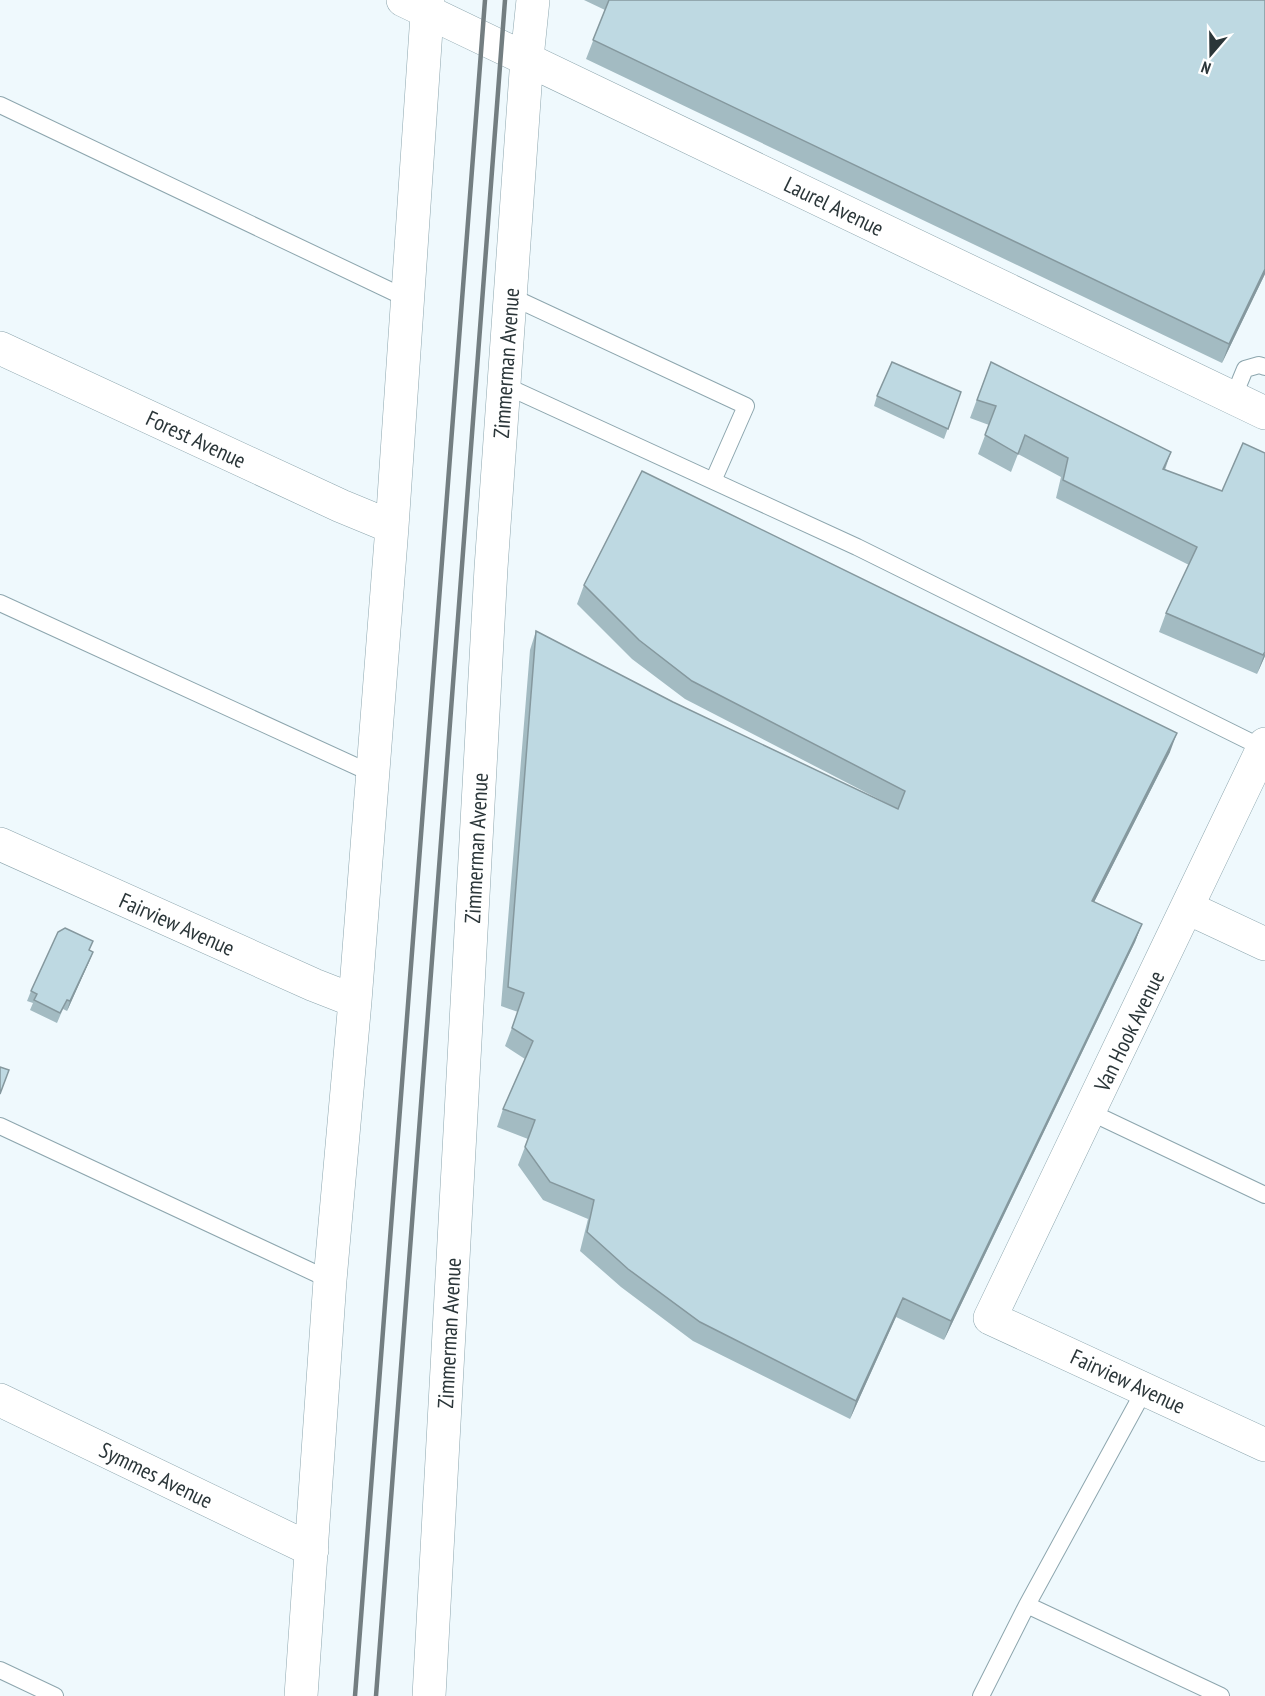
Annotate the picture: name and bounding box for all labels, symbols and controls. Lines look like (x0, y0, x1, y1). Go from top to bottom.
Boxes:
north arrow (1181, 24, 1241, 84)
text: N (1198, 57, 1213, 79)
street label: Laurel Avenue (780, 170, 888, 242)
street label: Zimmerman Avenue (487, 287, 525, 439)
street label: Forest Avenue (142, 404, 250, 474)
street label: Zimmerman Avenue (458, 772, 494, 924)
street label: Fairview Avenue (115, 886, 239, 962)
street label: Van Hook Avenue (1087, 966, 1170, 1097)
street label: Zimmerman Avenue (431, 1257, 467, 1409)
street label: Fairview Avenue (1066, 1342, 1190, 1420)
street label: Symmes Avenue (95, 1436, 217, 1514)

